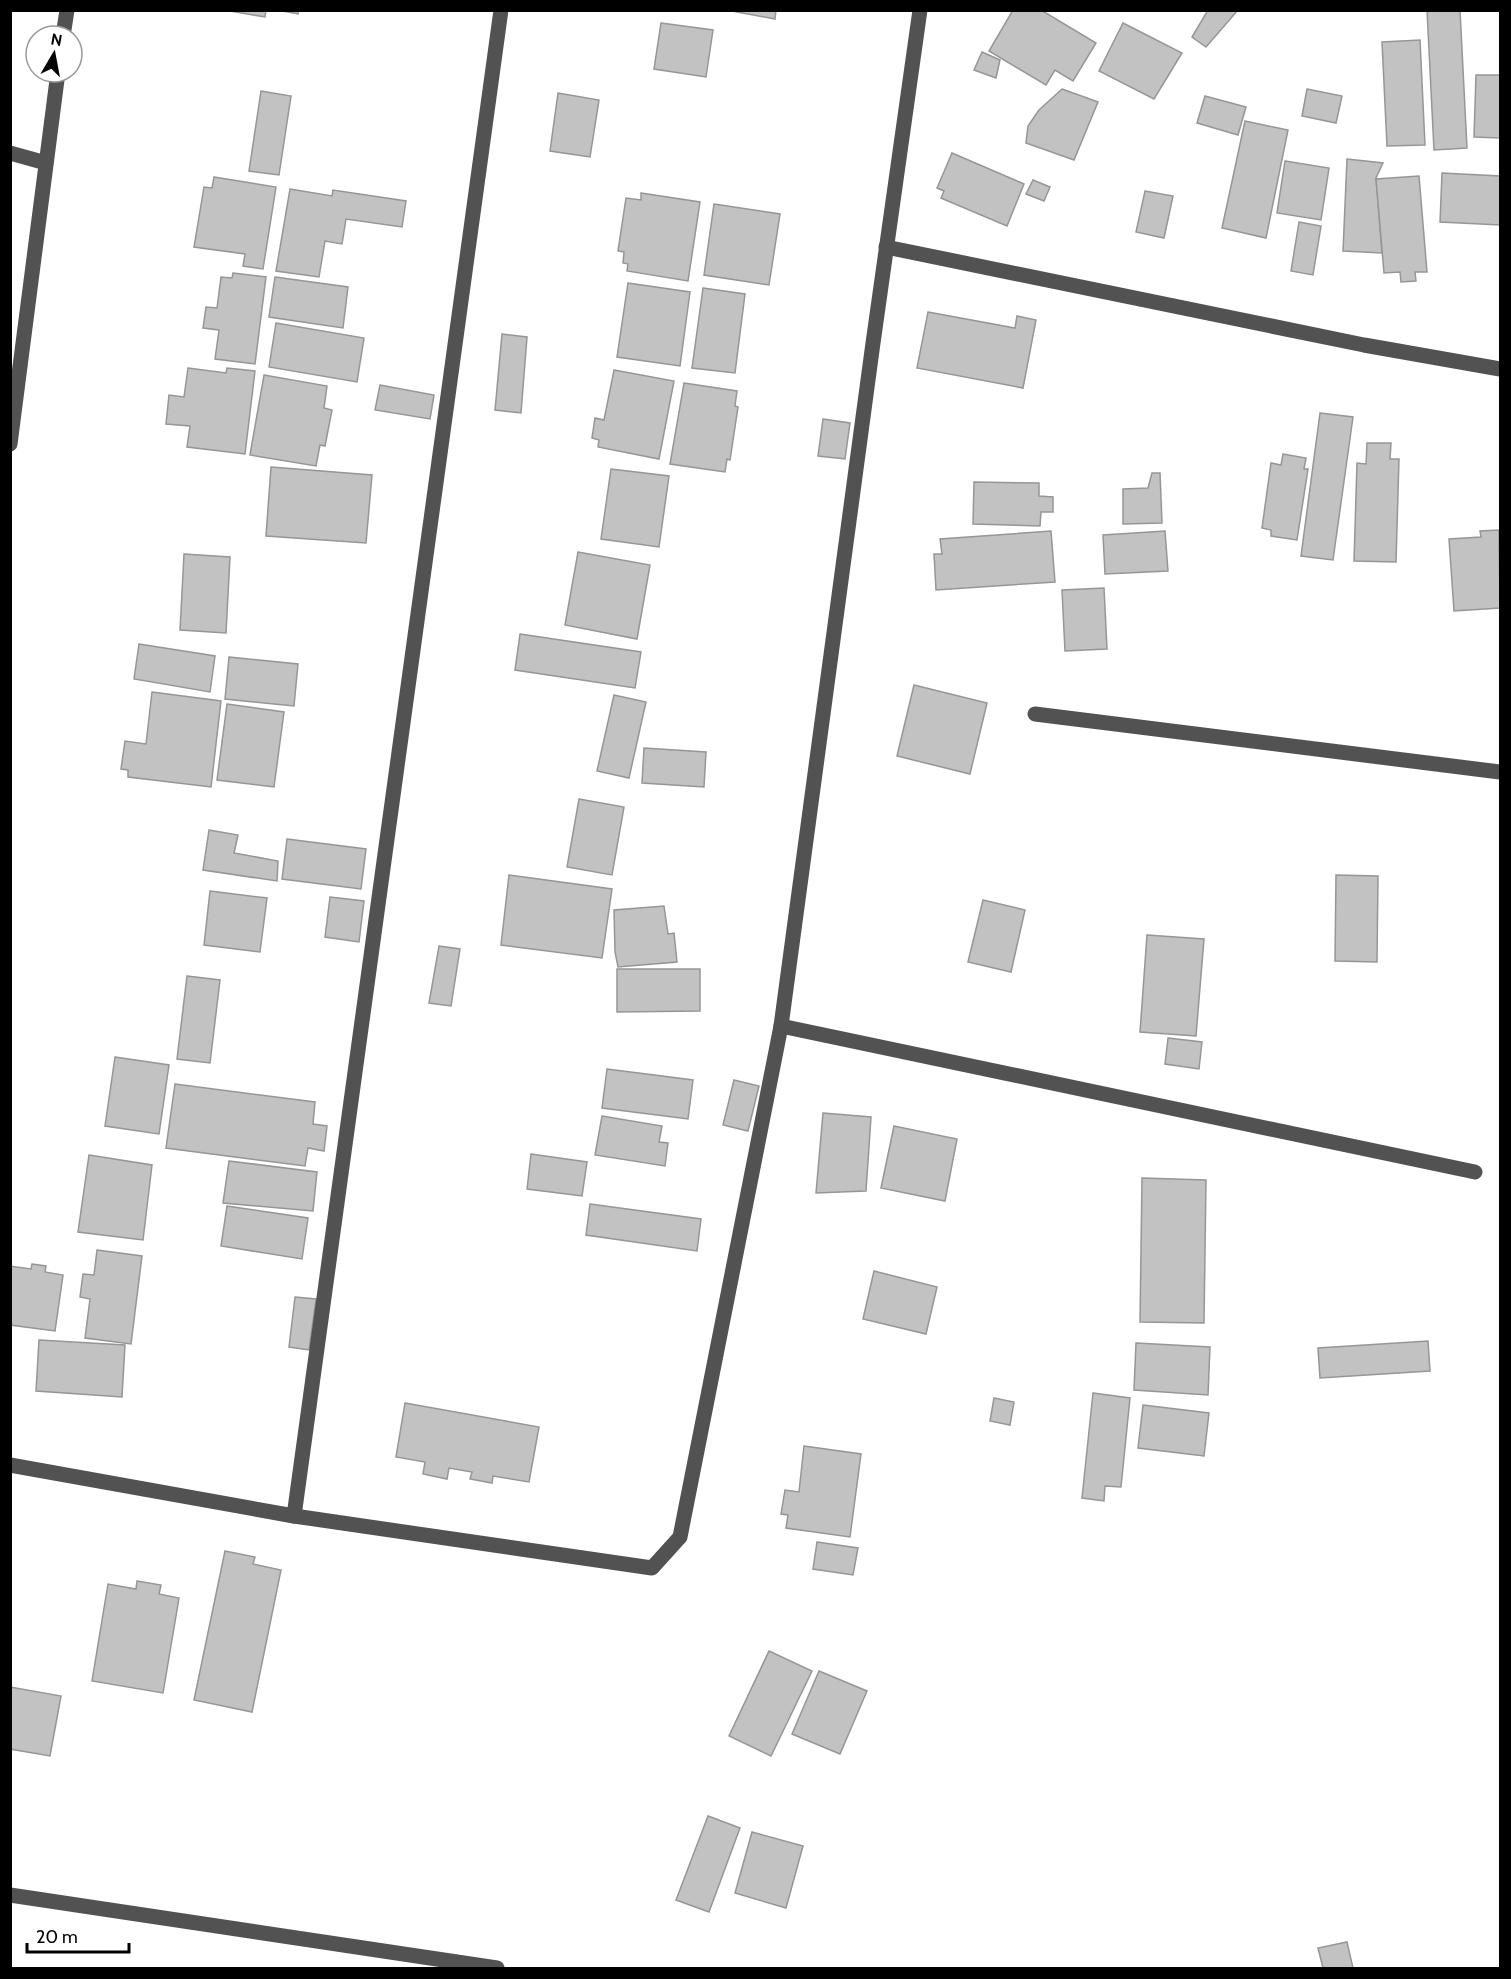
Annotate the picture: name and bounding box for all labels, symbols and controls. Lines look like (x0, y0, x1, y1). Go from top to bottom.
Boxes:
north arrow (24, 24, 84, 84)
text: N (49, 29, 64, 50)
scale bar (27, 1916, 129, 1954)
text: 20 m (36, 1926, 78, 1948)

